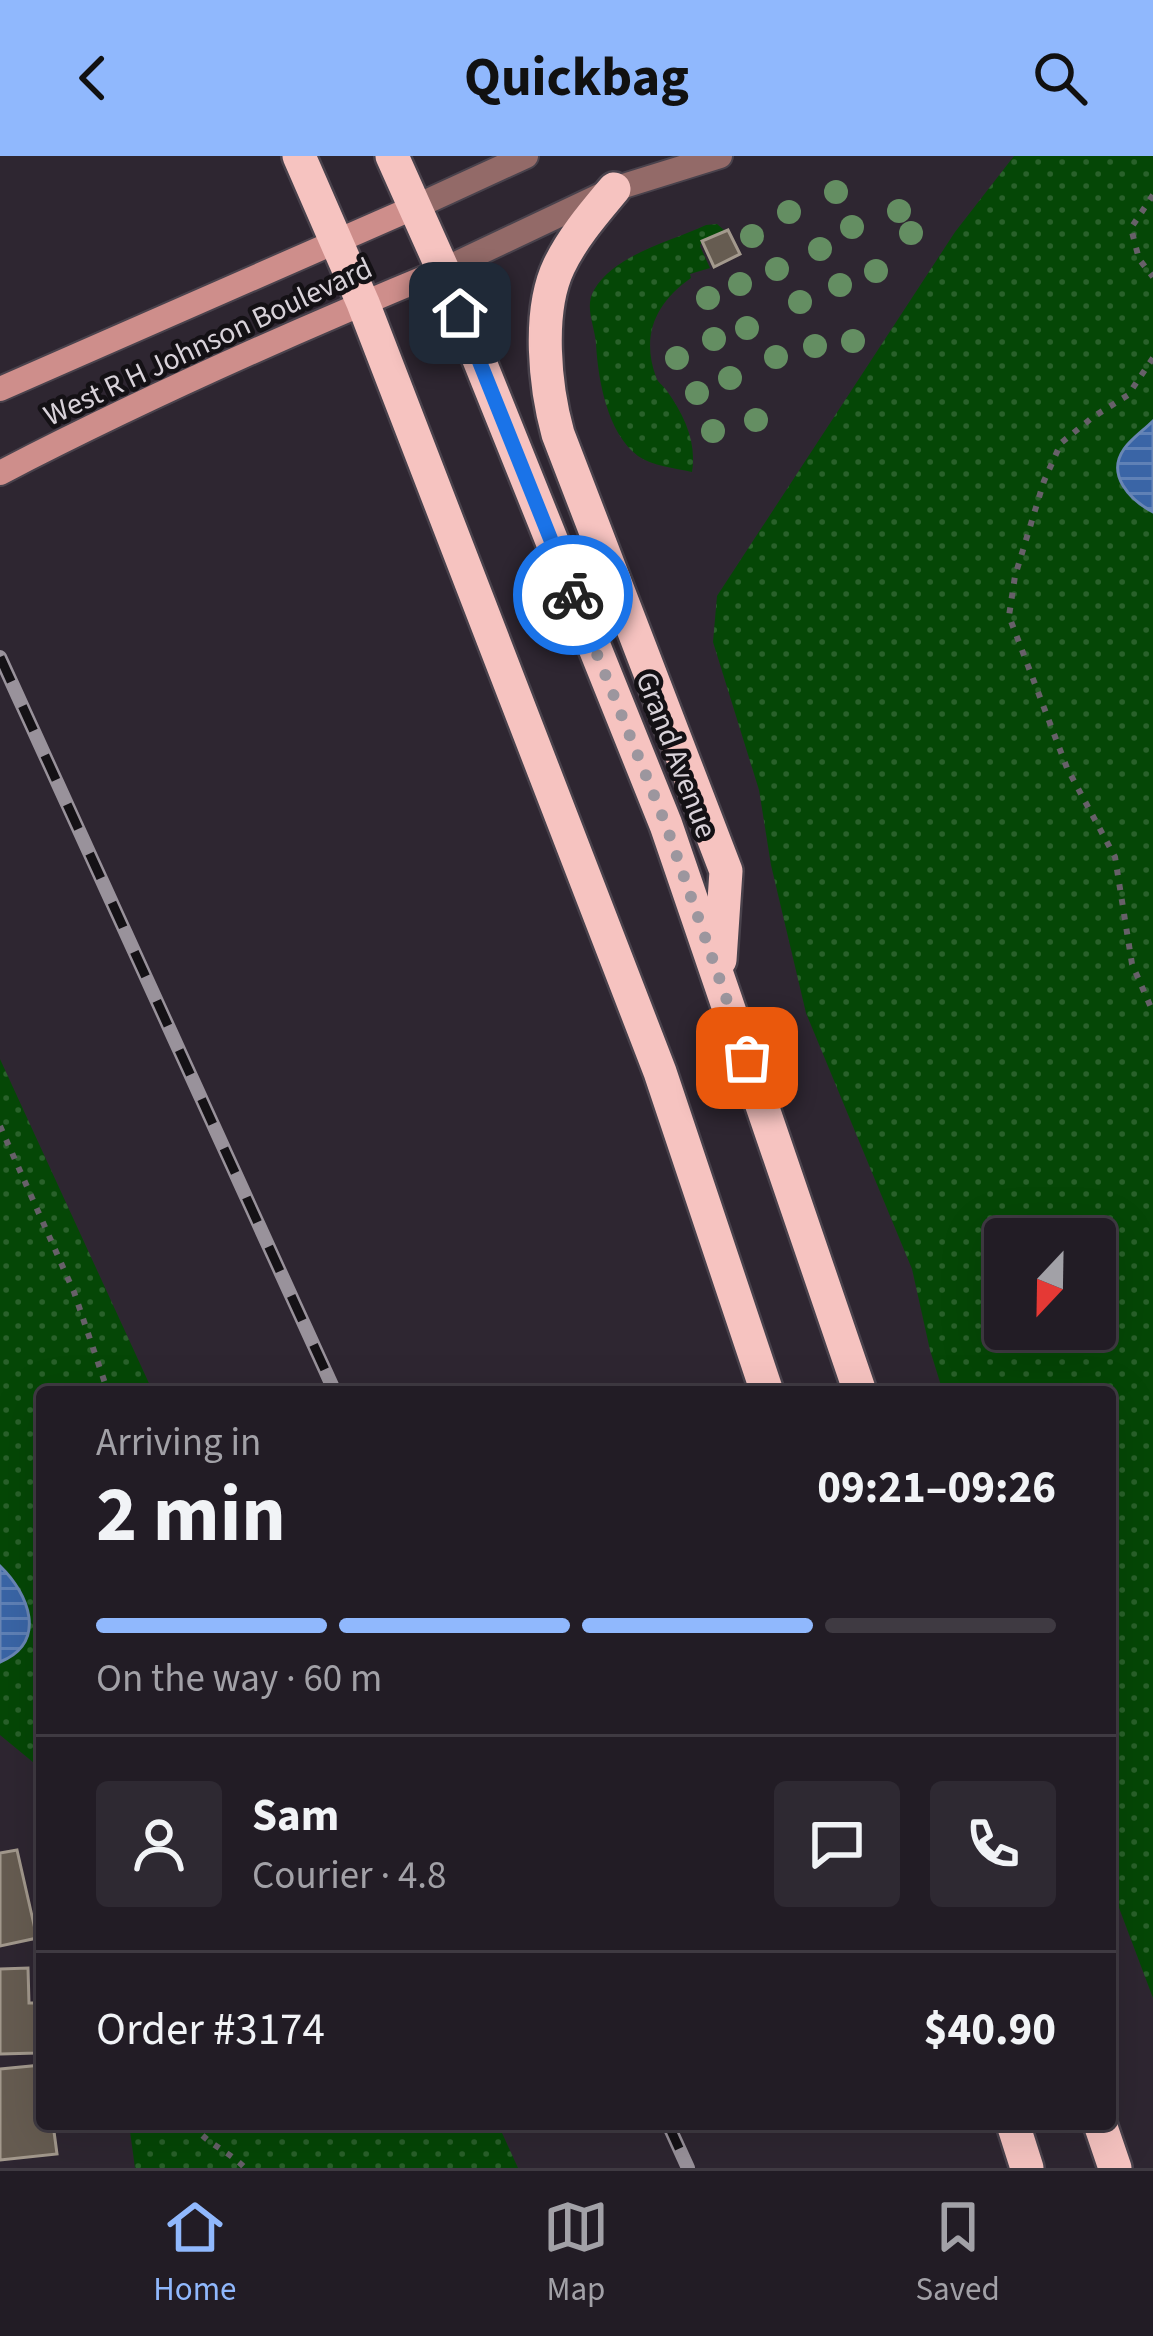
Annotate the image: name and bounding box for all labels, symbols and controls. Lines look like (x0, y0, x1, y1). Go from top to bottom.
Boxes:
text: Quickbag (464, 40, 689, 117)
icon: back (60, 45, 126, 111)
icon: search (1027, 45, 1093, 111)
street label: West R H Johnson Boulevard (37, 247, 379, 437)
pin (409, 262, 511, 364)
icon: home (427, 280, 493, 346)
courier (513, 535, 633, 655)
icon: bike (540, 562, 606, 628)
street label: Grand Avenue (625, 666, 727, 844)
pin (696, 1007, 798, 1109)
icon: bag (714, 1025, 780, 1091)
north arrow (984, 1218, 1116, 1350)
map controls (984, 1218, 1116, 1350)
text: Arriving in (96, 1415, 261, 1471)
text: 09:21–09:26 (817, 1456, 1056, 1520)
text: 2 min (96, 1460, 286, 1571)
text: On the way · 60 m (96, 1651, 382, 1707)
button: person (96, 1781, 222, 1907)
button: chat (774, 1781, 900, 1907)
button: phone (930, 1781, 1056, 1907)
text: Sam (252, 1784, 339, 1848)
text: Courier · 4.8 (252, 1848, 446, 1904)
text: Order #3174 (96, 1998, 325, 2062)
text: $40.90 (924, 1998, 1056, 2062)
tab: Home (153, 2194, 236, 2313)
tab: Map (543, 2194, 609, 2313)
tab: Saved (915, 2194, 1000, 2313)

